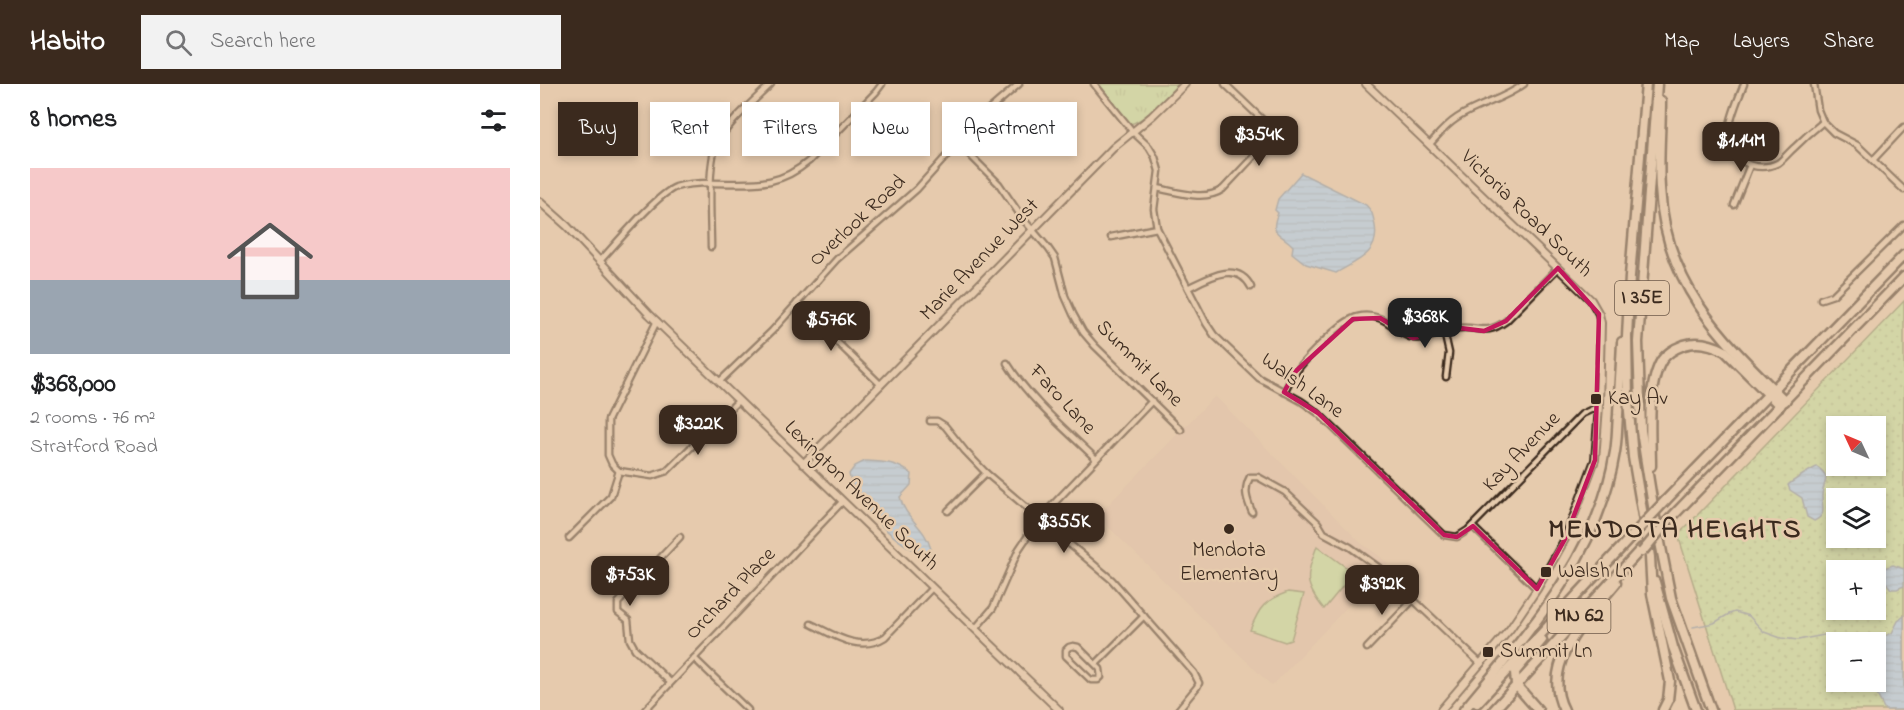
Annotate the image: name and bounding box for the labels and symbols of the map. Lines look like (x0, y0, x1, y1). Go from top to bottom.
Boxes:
pin: $354K (1217, 116, 1301, 167)
pin: $1.14M (1692, 122, 1790, 173)
street label: Victoria Road South (1453, 142, 1599, 285)
street label: Overlook Road (803, 168, 913, 274)
street label: Marie Avenue West (913, 192, 1047, 328)
road number: I 35E (1615, 281, 1669, 315)
pin: $368K (1383, 298, 1467, 349)
pin: $576K (789, 301, 873, 352)
street label: Summit Lane (1088, 313, 1190, 415)
street label: Walsh Lane (1254, 346, 1350, 427)
street label: Faro Lane (1021, 357, 1103, 442)
place label: Kay Av (1608, 384, 1668, 416)
marker: Kay Av (1589, 392, 1603, 406)
pin: $322K (656, 405, 740, 456)
street label: Kay Avenue (1476, 405, 1570, 500)
street label: Lexington Avenue South (775, 414, 945, 579)
north arrow (1826, 416, 1886, 476)
pin: $355K (1022, 503, 1106, 554)
district label: MENDOTA HEIGHTS (1548, 511, 1802, 550)
marker: Mendota Elementary (1222, 522, 1236, 536)
place label: Mendota Elementary (1180, 536, 1278, 592)
street label: Orchard Place (679, 540, 784, 647)
pin: $753K (588, 556, 672, 607)
place label: Walsh Ln (1558, 557, 1633, 587)
pin: $392K (1340, 565, 1424, 616)
marker: Walsh Ln (1539, 565, 1553, 579)
road number: MN 62 (1548, 599, 1610, 633)
place label: Summit Ln (1500, 637, 1592, 667)
marker: Summit Ln (1481, 645, 1495, 659)

